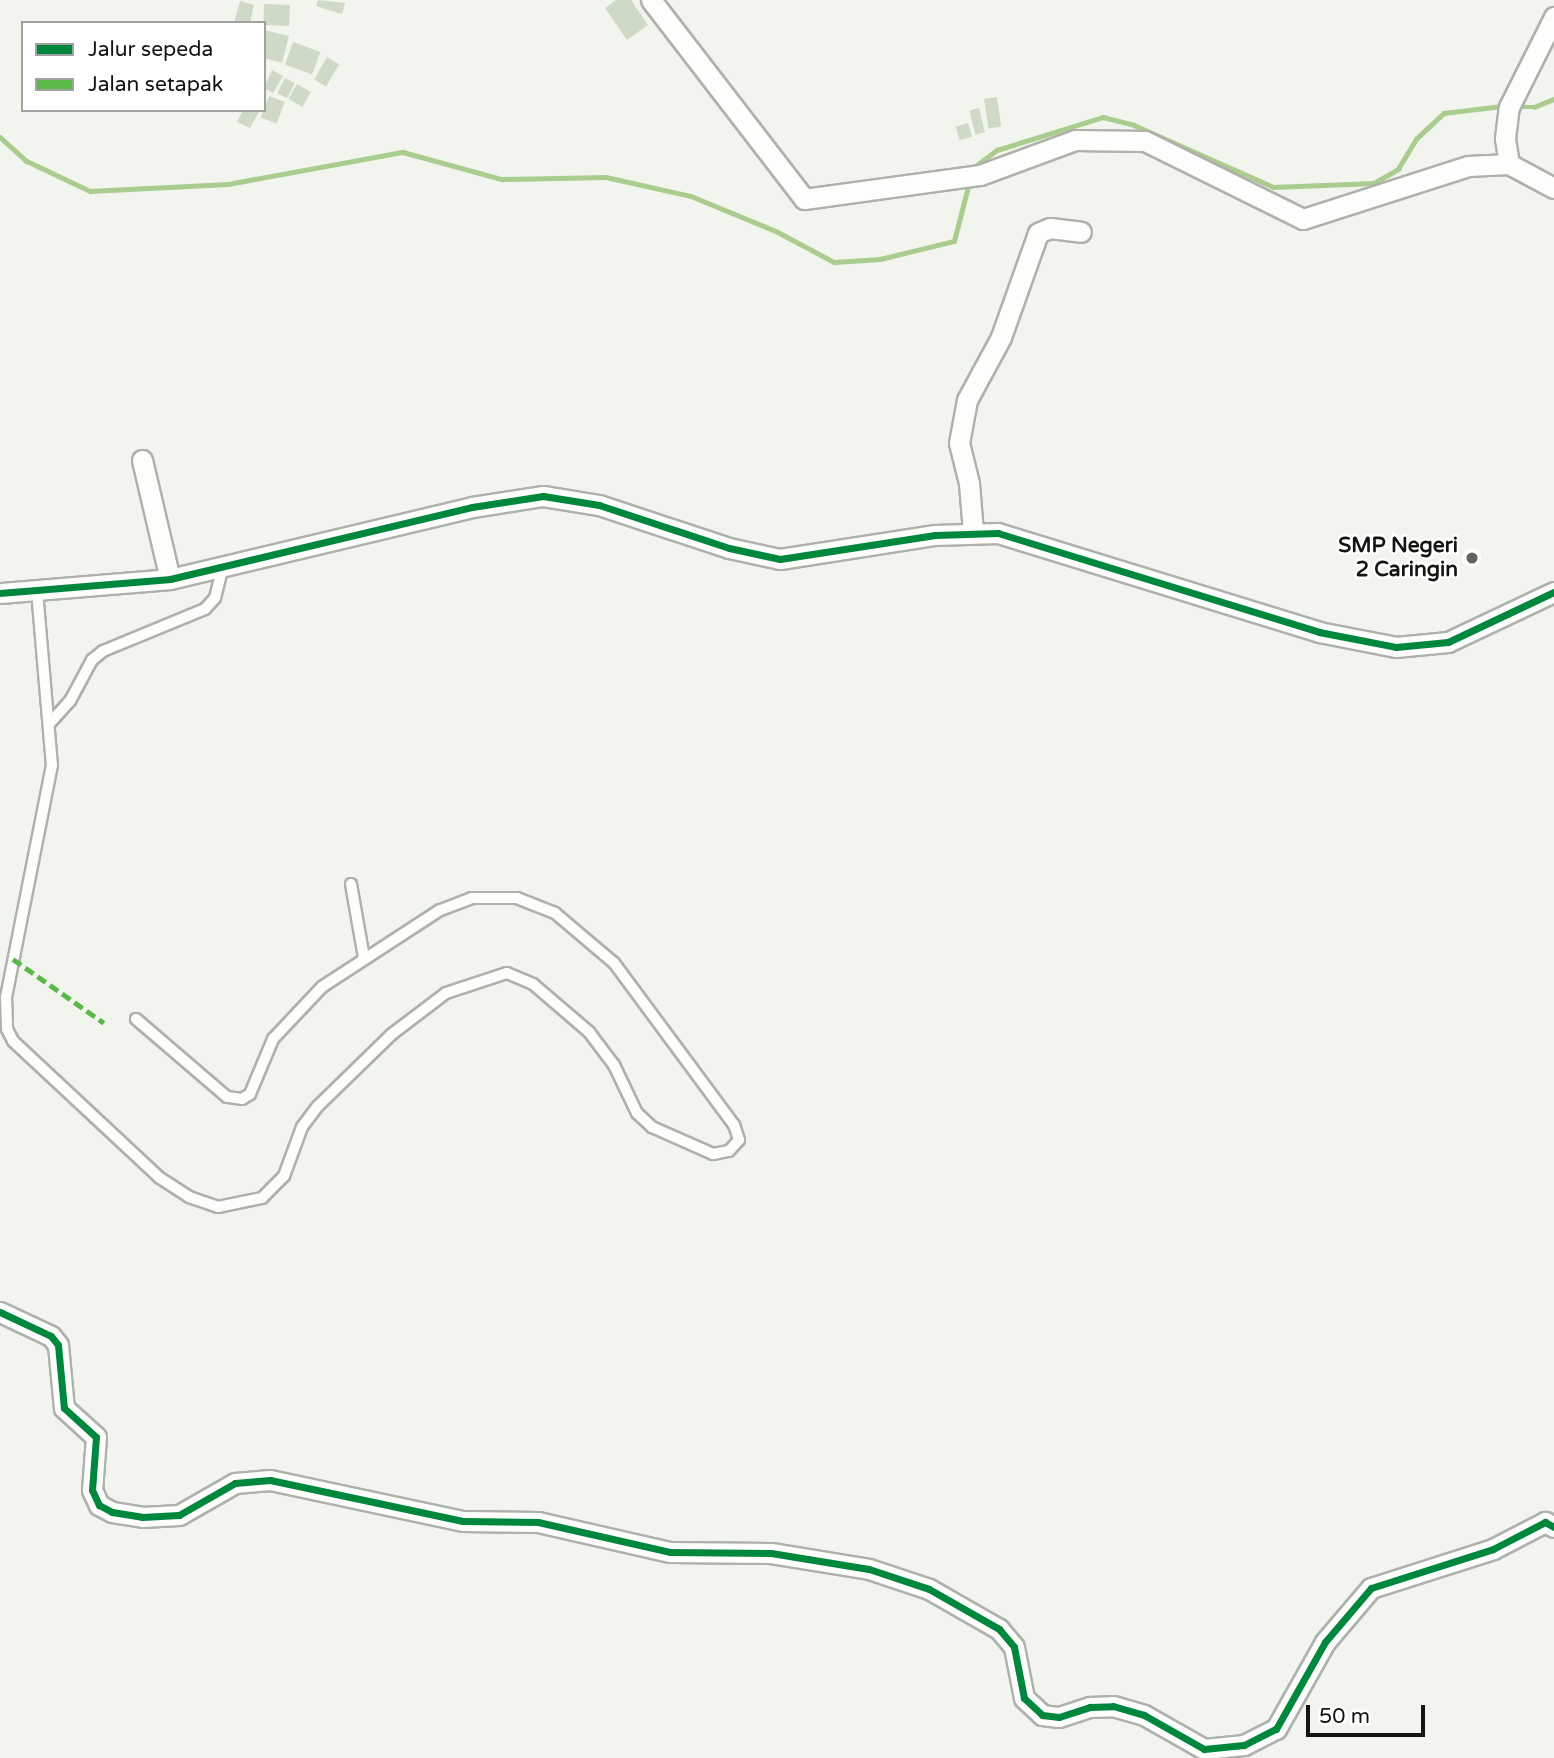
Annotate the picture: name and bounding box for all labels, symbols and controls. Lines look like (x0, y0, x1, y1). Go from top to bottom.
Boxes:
legend (21, 21, 266, 112)
text: Jalur sepeda (88, 37, 213, 62)
text: Jalan setapak (88, 72, 223, 97)
place label: SMP Negeri 2 Caringin (1338, 533, 1458, 583)
marker: SMP Negeri 2 Caringin (1464, 550, 1480, 566)
scale bar (1309, 1692, 1428, 1736)
text: 50 m (1319, 1704, 1370, 1729)

